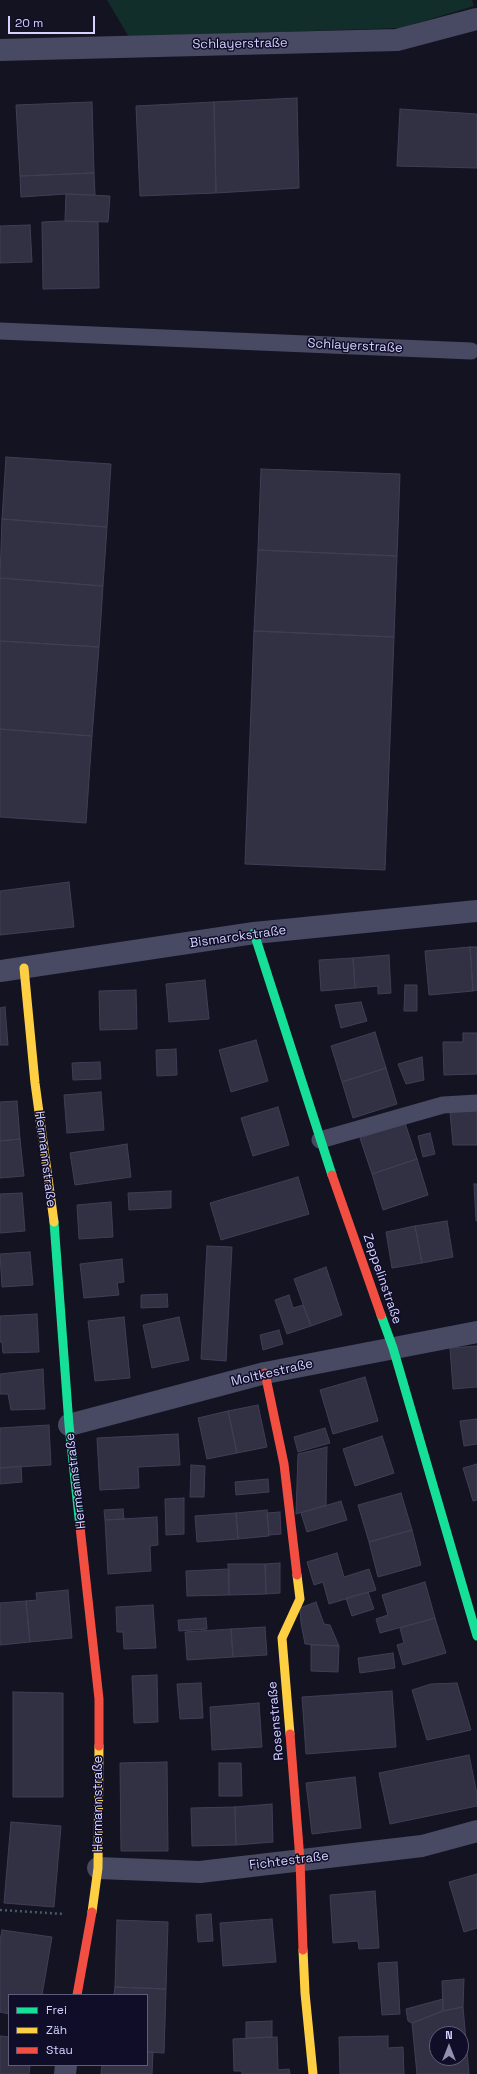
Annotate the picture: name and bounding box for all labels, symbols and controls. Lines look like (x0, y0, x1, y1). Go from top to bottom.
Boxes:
scale bar (10, 8, 97, 34)
text: 20 m (15, 15, 43, 31)
street label: Schlayerstraße (192, 35, 288, 53)
street label: Schlayerstraße (307, 336, 403, 356)
street label: Bismarckstraße (189, 923, 287, 951)
street label: Hermannstraße (31, 1110, 59, 1208)
street label: Zeppelinstraße (359, 1232, 405, 1326)
street label: Moltkestraße (230, 1356, 314, 1390)
street label: Hermannstraße (62, 1432, 90, 1530)
street label: Rosenstraße (265, 1681, 287, 1761)
street label: Hermannstraße (90, 1756, 106, 1852)
street label: Fichtestraße (248, 1848, 330, 1874)
legend (8, 1994, 148, 2066)
text: Frei (46, 2002, 67, 2018)
text: Zäh (46, 2022, 67, 2038)
north arrow (429, 2026, 469, 2066)
text: N (445, 2028, 453, 2042)
text: Stau (46, 2042, 73, 2058)

